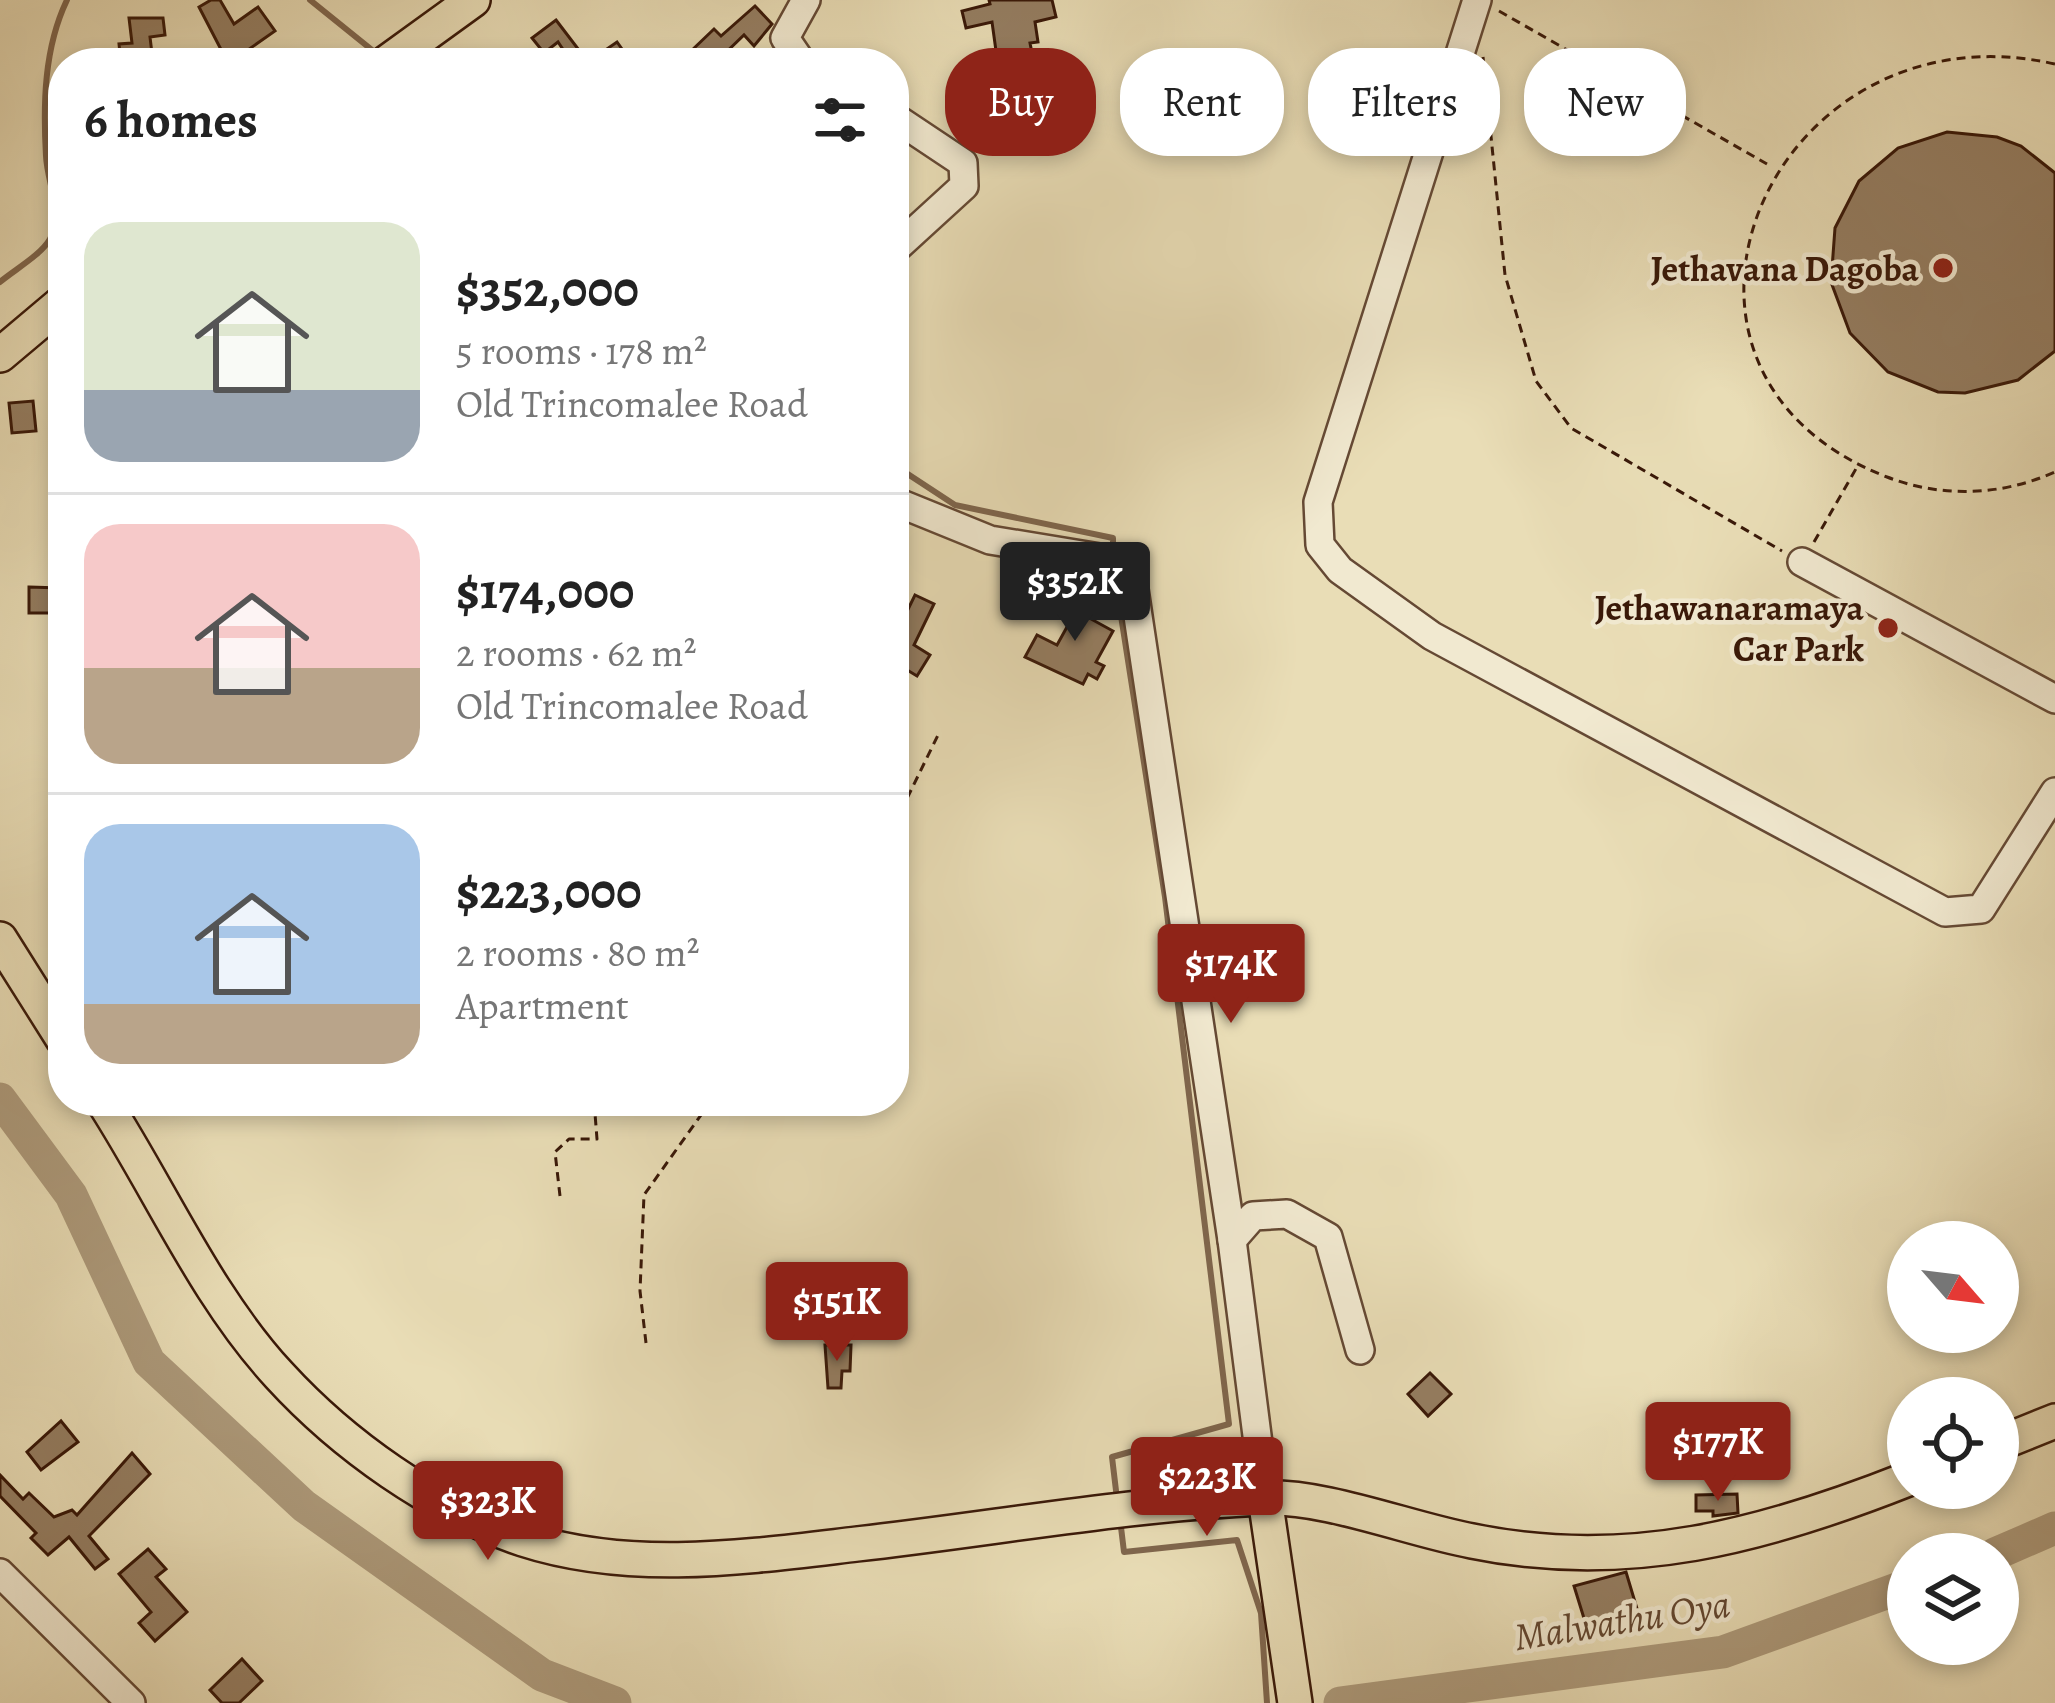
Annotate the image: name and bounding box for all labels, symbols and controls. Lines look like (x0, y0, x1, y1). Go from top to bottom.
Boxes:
chip: Buy (945, 48, 1096, 156)
chip: Rent (1120, 48, 1284, 156)
chip: Filters (1308, 48, 1500, 156)
chip: New (1524, 48, 1686, 156)
text: 6 homes (84, 85, 258, 155)
icon: filters (807, 87, 873, 153)
place label: Jethavana Dagoba (1651, 244, 1920, 293)
text: $352,000 (456, 254, 639, 324)
marker: Jethavana Dagoba (1930, 255, 1956, 281)
icon: home (180, 270, 324, 414)
text: 5 rooms · 178 m² (456, 324, 707, 377)
text: Old Trincomalee Road (456, 377, 808, 430)
pin: $352K (991, 542, 1159, 644)
text: $352K (1027, 554, 1123, 607)
text: $174,000 (456, 556, 634, 626)
icon: home (180, 572, 324, 716)
place label: Jethawanaramaya Car Park (1595, 583, 1865, 673)
marker: Jethawanaramaya Car Park (1875, 615, 1901, 641)
text: 2 rooms · 62 m² (456, 626, 696, 679)
text: Old Trincomalee Road (456, 679, 808, 732)
text: $223,000 (456, 856, 642, 926)
icon: home (180, 872, 324, 1016)
pin: $174K (1147, 924, 1315, 1026)
text: 2 rooms · 80 m² (456, 926, 700, 979)
text: $174K (1185, 936, 1277, 989)
text: Apartment (456, 979, 629, 1032)
north arrow (1887, 1221, 2019, 1353)
map controls (1887, 1221, 2019, 1665)
pin: $151K (753, 1262, 921, 1364)
text: $151K (793, 1274, 881, 1327)
button: locate (1887, 1377, 2019, 1509)
pin: $177K (1634, 1402, 1802, 1504)
text: $177K (1672, 1414, 1764, 1467)
pin: $223K (1123, 1437, 1291, 1539)
text: $223K (1158, 1449, 1256, 1502)
pin: $323K (404, 1461, 572, 1563)
text: $323K (440, 1473, 536, 1526)
button: layers (1887, 1533, 2019, 1665)
water label: Malwathu Oya (1510, 1577, 1734, 1663)

